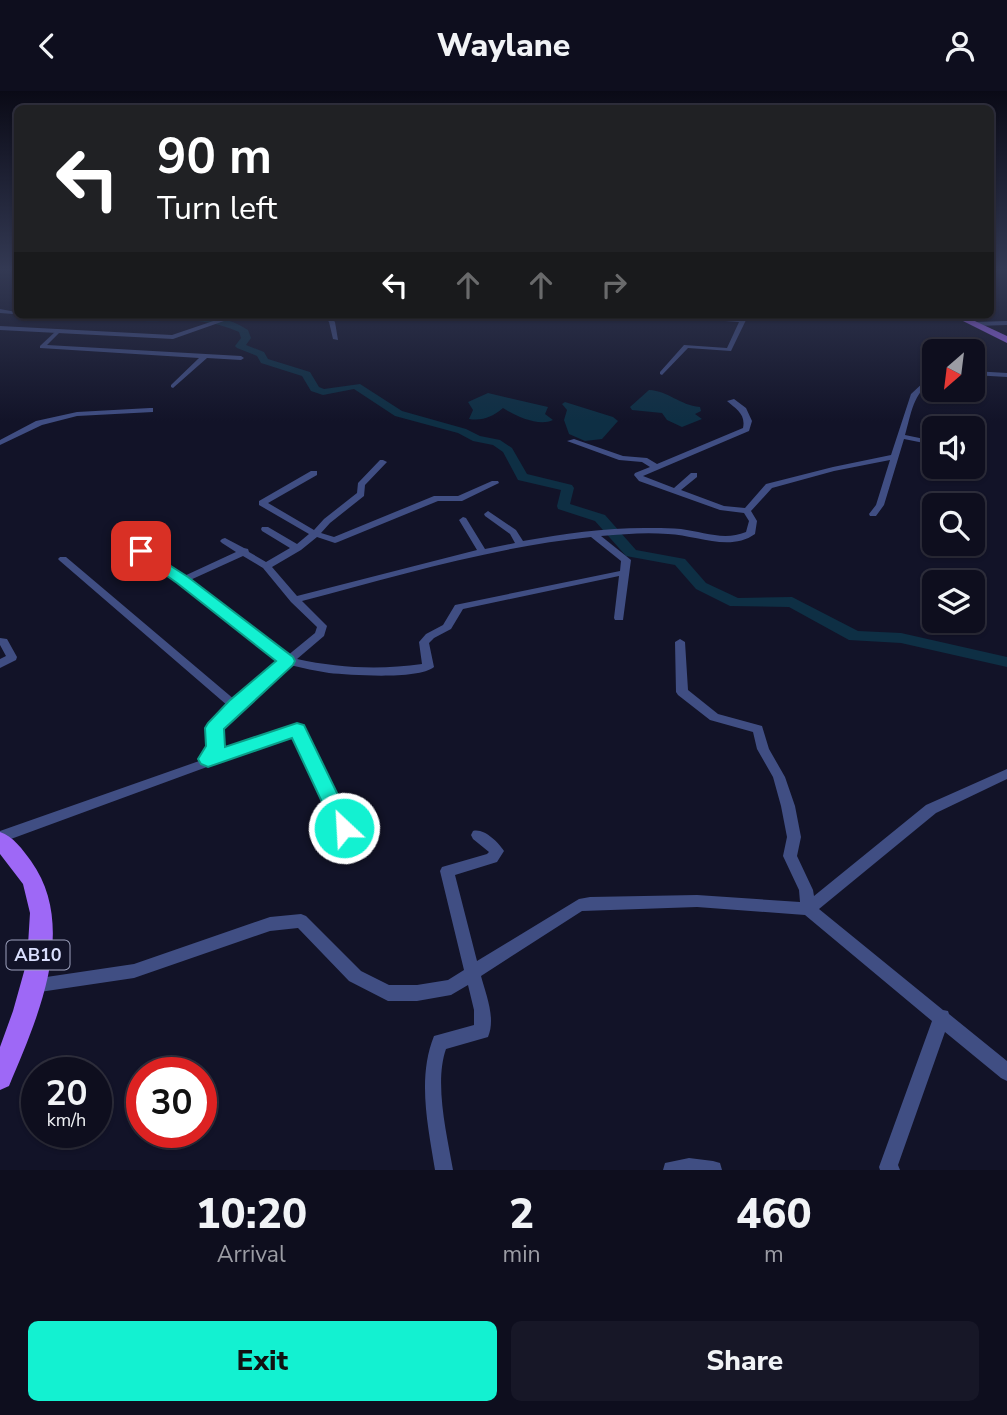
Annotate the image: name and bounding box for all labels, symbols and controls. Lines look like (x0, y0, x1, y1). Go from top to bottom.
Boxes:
text: Waylane (437, 24, 570, 67)
icon: back (28, 27, 66, 65)
icon: person (941, 27, 979, 65)
text: 90 m (157, 123, 272, 190)
icon: left (42, 133, 133, 224)
text: Turn left (157, 187, 277, 230)
icon: left (376, 266, 414, 304)
icon: ahead (449, 266, 487, 304)
icon: ahead (522, 266, 560, 304)
icon: right (595, 266, 633, 304)
north arrow (922, 339, 985, 403)
map controls (922, 339, 985, 633)
button: sound (922, 416, 985, 479)
button: search (922, 493, 985, 556)
pin (111, 521, 171, 581)
icon: arrive (122, 532, 160, 570)
button: layers (922, 570, 985, 633)
position arrow (307, 791, 381, 865)
road number: AB10 (7, 941, 70, 969)
speed limit sign: 30 (126, 1057, 217, 1148)
text: 20 (45, 1070, 88, 1117)
text: km/h (47, 1108, 86, 1132)
text: 10:20 (195, 1186, 307, 1243)
text: 2 (509, 1186, 534, 1243)
text: 460 (736, 1186, 812, 1243)
text: Arrival (217, 1239, 286, 1270)
text: min (503, 1239, 541, 1270)
text: m (764, 1239, 784, 1270)
button: Exit (28, 1321, 497, 1401)
button: Share (511, 1321, 979, 1401)

